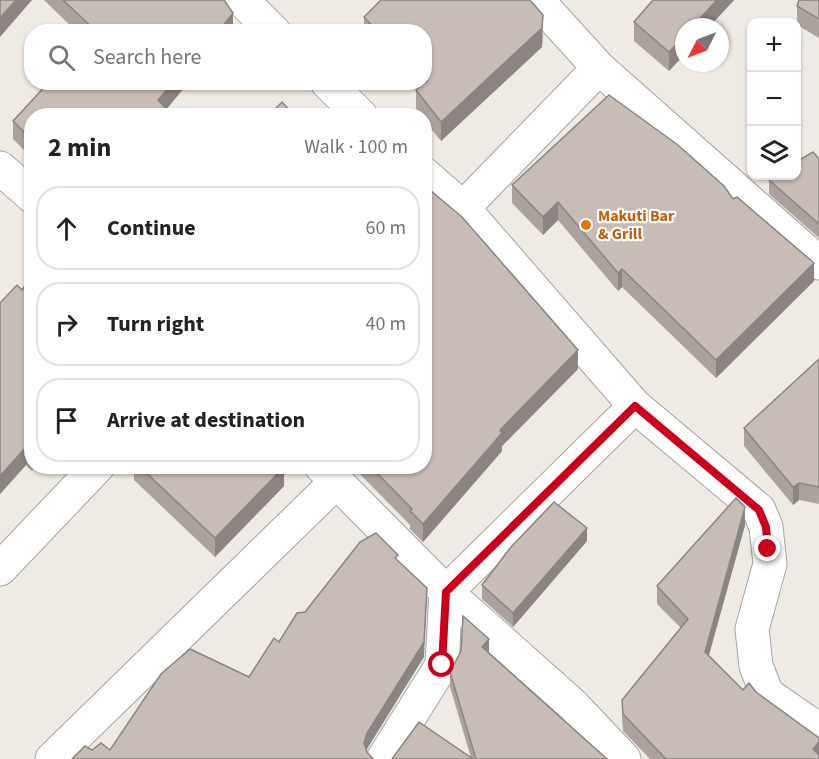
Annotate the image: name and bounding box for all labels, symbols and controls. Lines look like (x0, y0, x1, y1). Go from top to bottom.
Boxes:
north arrow (675, 18, 729, 72)
map controls (747, 18, 801, 180)
button: + (747, 18, 801, 72)
search box (24, 24, 432, 90)
icon: search (45, 41, 78, 74)
text: Search here (93, 41, 201, 73)
button: − (747, 72, 801, 126)
button: layers (747, 126, 801, 180)
text: 2 min (48, 129, 111, 166)
text: Walk · 100 m (304, 133, 408, 161)
place label: Makuti Bar & Grill (598, 205, 675, 245)
icon: ahead (50, 212, 83, 245)
text: Continue (107, 212, 196, 244)
text: 60 m (366, 214, 406, 242)
marker: Makuti Bar & Grill (579, 218, 593, 232)
icon: right (50, 308, 83, 341)
text: Turn right (107, 308, 204, 340)
text: 40 m (366, 310, 406, 338)
icon: arrive (50, 404, 83, 437)
text: Arrive at destination (107, 404, 305, 436)
route end (754, 535, 780, 561)
route start (428, 651, 454, 677)

